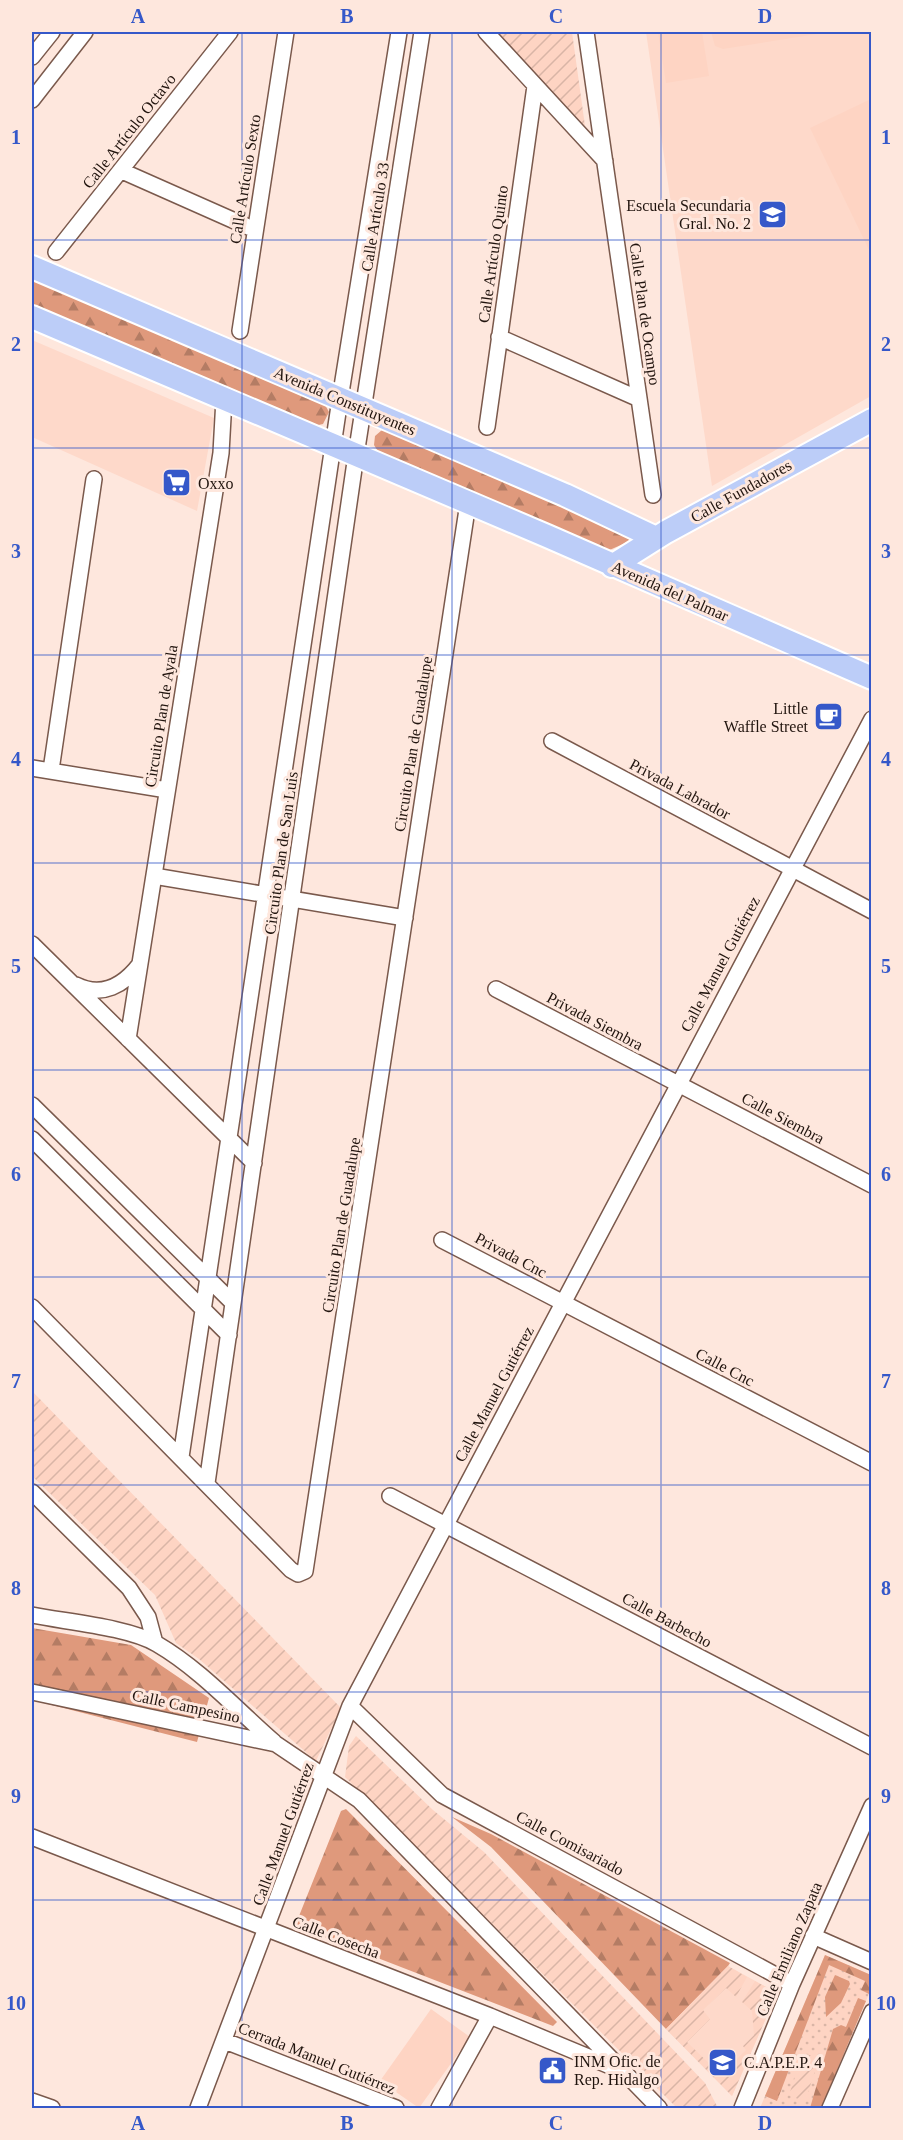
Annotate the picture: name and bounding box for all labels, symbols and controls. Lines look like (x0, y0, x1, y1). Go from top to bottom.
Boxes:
text: A (131, 5, 146, 27)
text: B (340, 5, 354, 27)
text: C (549, 5, 563, 27)
text: D (758, 5, 772, 27)
street label: Calle Artículo Octavo (79, 70, 179, 192)
street label: Calle Artículo Sexto (226, 113, 264, 245)
text: 1 (11, 126, 21, 148)
text: 1 (881, 126, 891, 148)
street label: Calle Artículo 33 (358, 161, 392, 273)
street label: Calle Artículo Quinto (475, 184, 511, 324)
place label: Escuela Secundaria Gral. No. 2 (626, 197, 751, 232)
school or university icon: Escuela Secundaria Gral. No. 2 (756, 198, 788, 230)
street label: Calle Plan de Ocampo (626, 242, 663, 386)
text: 2 (11, 333, 21, 355)
text: 2 (881, 333, 891, 355)
street label: Avenida Constituyentes (271, 363, 418, 439)
street label: Calle Fundadores (688, 456, 794, 526)
supermarket icon: Oxxo (161, 467, 193, 499)
place label: Oxxo (198, 475, 234, 492)
text: 3 (11, 540, 21, 562)
text: 3 (881, 540, 891, 562)
street label: Avenida del Palmar (609, 558, 732, 625)
street label: Circuito Plan de Ayala (141, 644, 182, 789)
street label: Circuito Plan de Guadalupe (391, 655, 436, 833)
place label: Little Waffle Street (724, 700, 809, 735)
cafe icon: Little Waffle Street (813, 701, 845, 733)
text: 4 (11, 748, 21, 770)
text: 4 (881, 748, 891, 770)
street label: Privada Labrador (627, 755, 734, 823)
street label: Circuito Plan de San Luis (261, 770, 301, 936)
street label: Calle Manuel Gutiérrez (677, 893, 763, 1035)
text: 5 (11, 955, 21, 977)
text: 5 (881, 955, 891, 977)
street label: Privada Siembra (544, 989, 646, 1053)
street label: Calle Siembra (739, 1089, 827, 1147)
street label: Circuito Plan de Guadalupe (319, 1136, 364, 1314)
text: 6 (11, 1163, 21, 1185)
text: 6 (881, 1163, 891, 1185)
street label: Privada Cnc (472, 1229, 550, 1281)
street label: Calle Manuel Gutiérrez (451, 1323, 537, 1465)
street label: Calle Cnc (693, 1345, 757, 1389)
text: 7 (11, 1370, 21, 1392)
text: 7 (881, 1370, 891, 1392)
text: 8 (11, 1577, 21, 1599)
text: 8 (881, 1577, 891, 1599)
street label: Calle Barbecho (619, 1589, 715, 1651)
street label: Calle Campesino (130, 1686, 241, 1727)
street label: Calle Manuel Gutiérrez (249, 1760, 317, 1908)
text: 9 (11, 1785, 21, 1807)
text: 9 (881, 1785, 891, 1807)
street label: Calle Comisariado (513, 1807, 627, 1879)
street label: Calle Emiliano Zapata (753, 1879, 826, 2019)
street label: Calle Cosecha (290, 1913, 382, 1961)
text: 10 (6, 1992, 26, 2014)
text: 10 (876, 1992, 896, 2014)
street label: Cerrada Manuel Gutiérrez (236, 2019, 398, 2097)
school or university icon: C.A.P.E.P. 4 (707, 2046, 739, 2078)
place label: INM Ofic. de Rep. Hidalgo (574, 2053, 661, 2089)
public building icon: INM Ofic. de Rep. Hidalgo (537, 2054, 569, 2086)
place label: C.A.P.E.P. 4 (744, 2054, 822, 2071)
text: A (131, 2112, 146, 2134)
text: B (340, 2112, 354, 2134)
text: C (549, 2112, 563, 2134)
text: D (758, 2112, 772, 2134)

